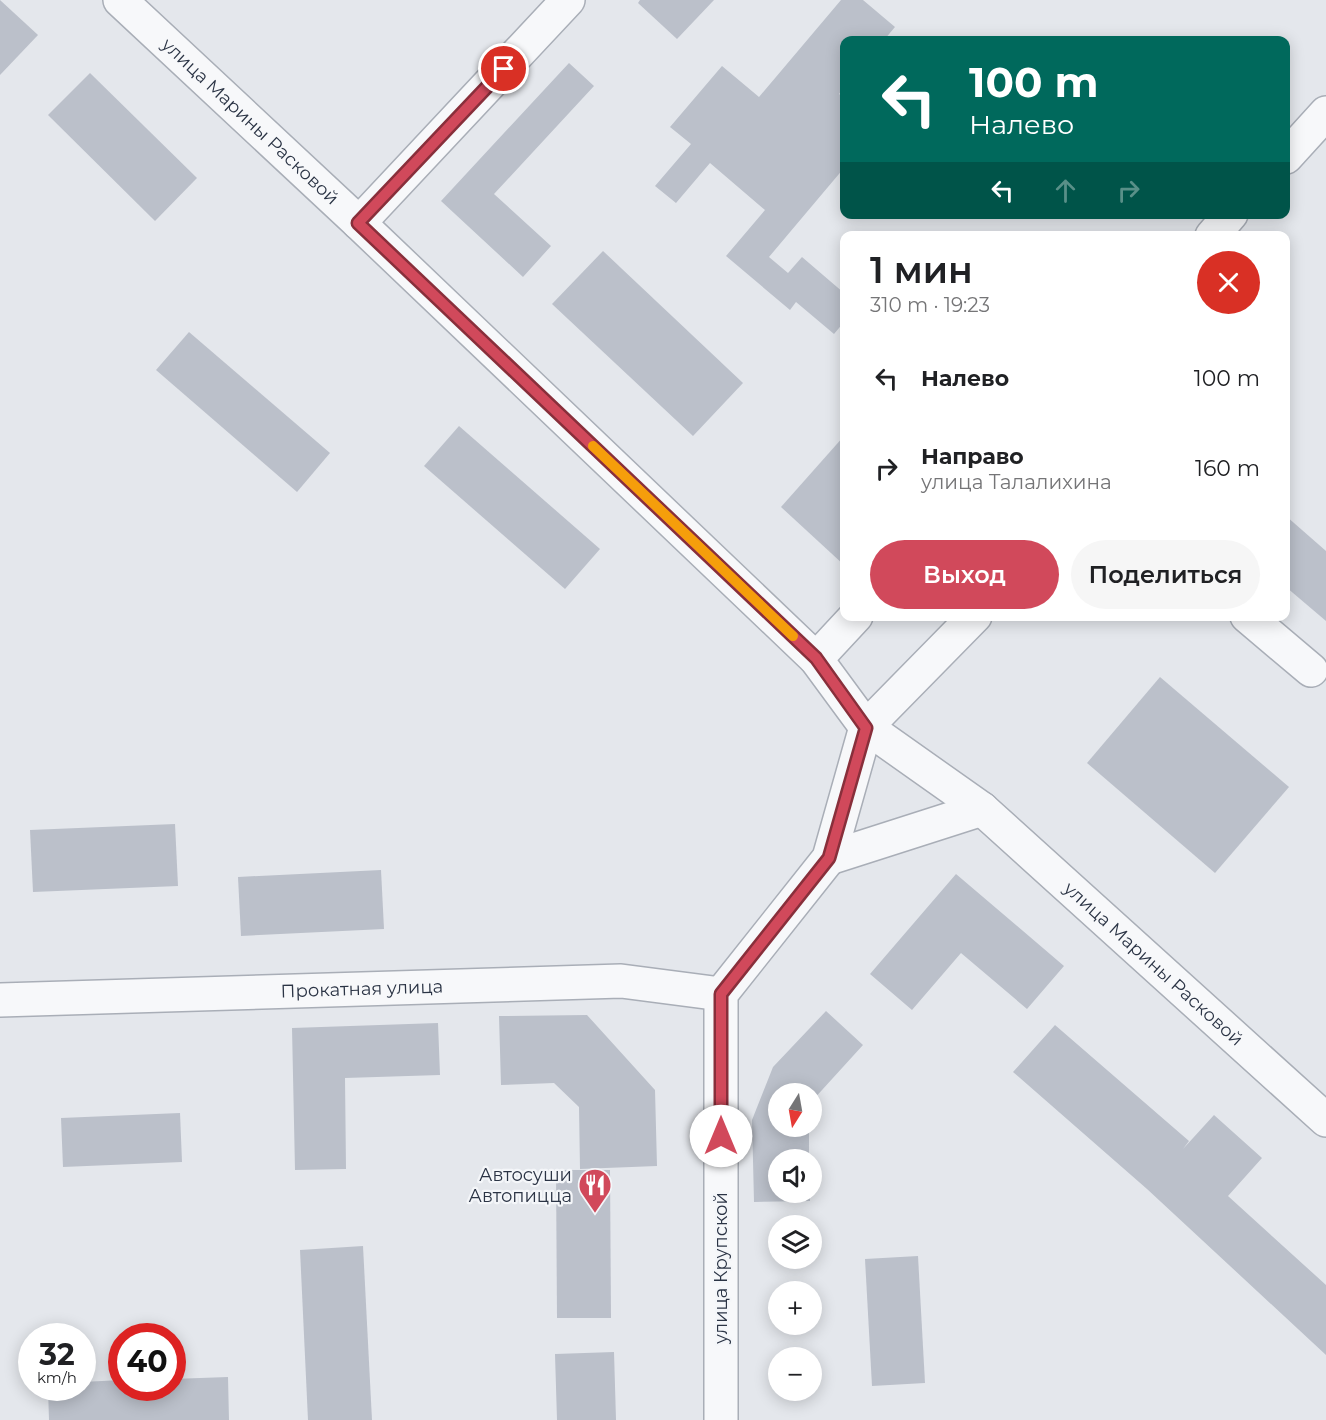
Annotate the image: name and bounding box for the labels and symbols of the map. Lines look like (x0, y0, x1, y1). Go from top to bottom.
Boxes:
street label: улица Марины Расковой (156, 33, 343, 209)
pin (478, 43, 529, 94)
street label: улица Марины Расковой (1058, 877, 1248, 1051)
street label: Прокатная улица (280, 975, 443, 1002)
north arrow (768, 1083, 822, 1137)
position arrow (689, 1104, 753, 1168)
place label: Автосуши Автопицца (468, 1164, 572, 1207)
restaurant icon: Автосуши Автопицца (577, 1167, 613, 1214)
street label: улица Крупской (710, 1192, 732, 1345)
speed limit sign: 40 (108, 1323, 186, 1401)

